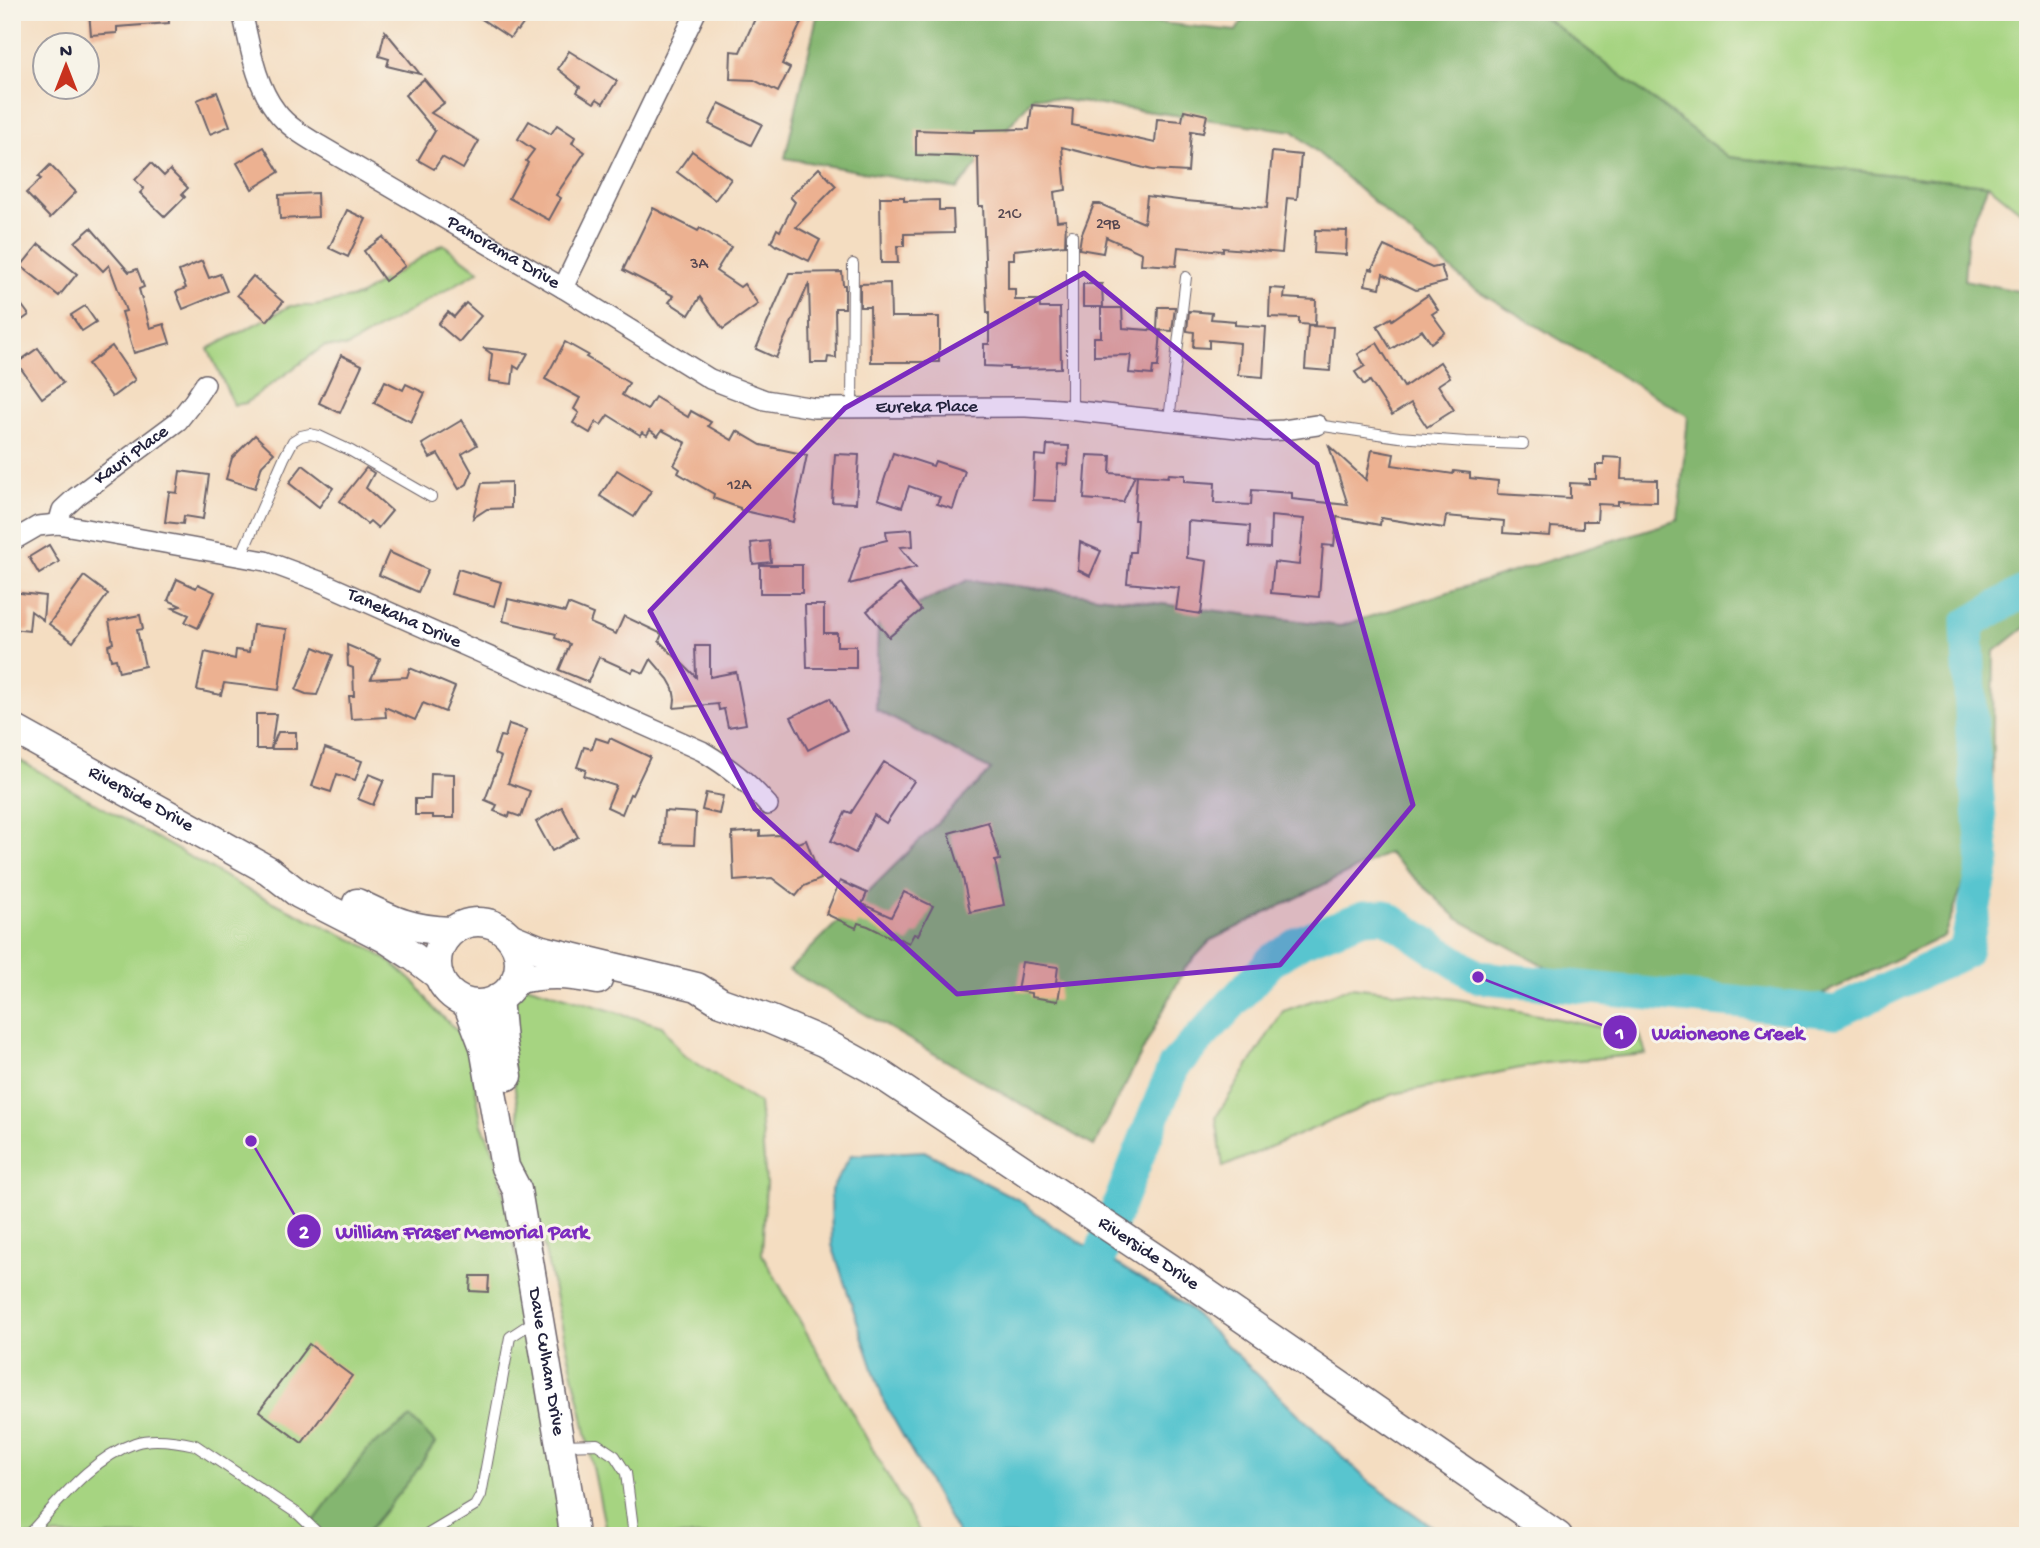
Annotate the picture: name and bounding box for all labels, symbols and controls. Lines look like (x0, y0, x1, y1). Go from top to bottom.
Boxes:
north arrow (32, 32, 102, 102)
text: N (60, 41, 72, 64)
house number: 21C (998, 206, 1022, 225)
street label: Panorama Drive (441, 210, 564, 295)
house number: 29B (1096, 216, 1121, 235)
house number: 3A (689, 256, 709, 275)
street label: Eureka Place (875, 396, 978, 419)
street label: Kauri Place (90, 420, 173, 491)
house number: 12A (726, 477, 752, 496)
street label: Tanekaha Drive (342, 583, 465, 654)
street label: Riverside Drive (84, 761, 197, 838)
callout: Waioneone Creek (1602, 1011, 1818, 1053)
text: 1 (1615, 1023, 1624, 1048)
text: Waioneone Creek (1651, 1023, 1807, 1048)
callout: William Fraser Memorial Park (286, 1210, 602, 1252)
street label: Riverside Drive (1093, 1212, 1204, 1296)
text: 2 (299, 1222, 310, 1247)
text: William Fraser Memorial Park (334, 1222, 591, 1247)
street label: Dave Culham Drive (522, 1284, 570, 1437)

